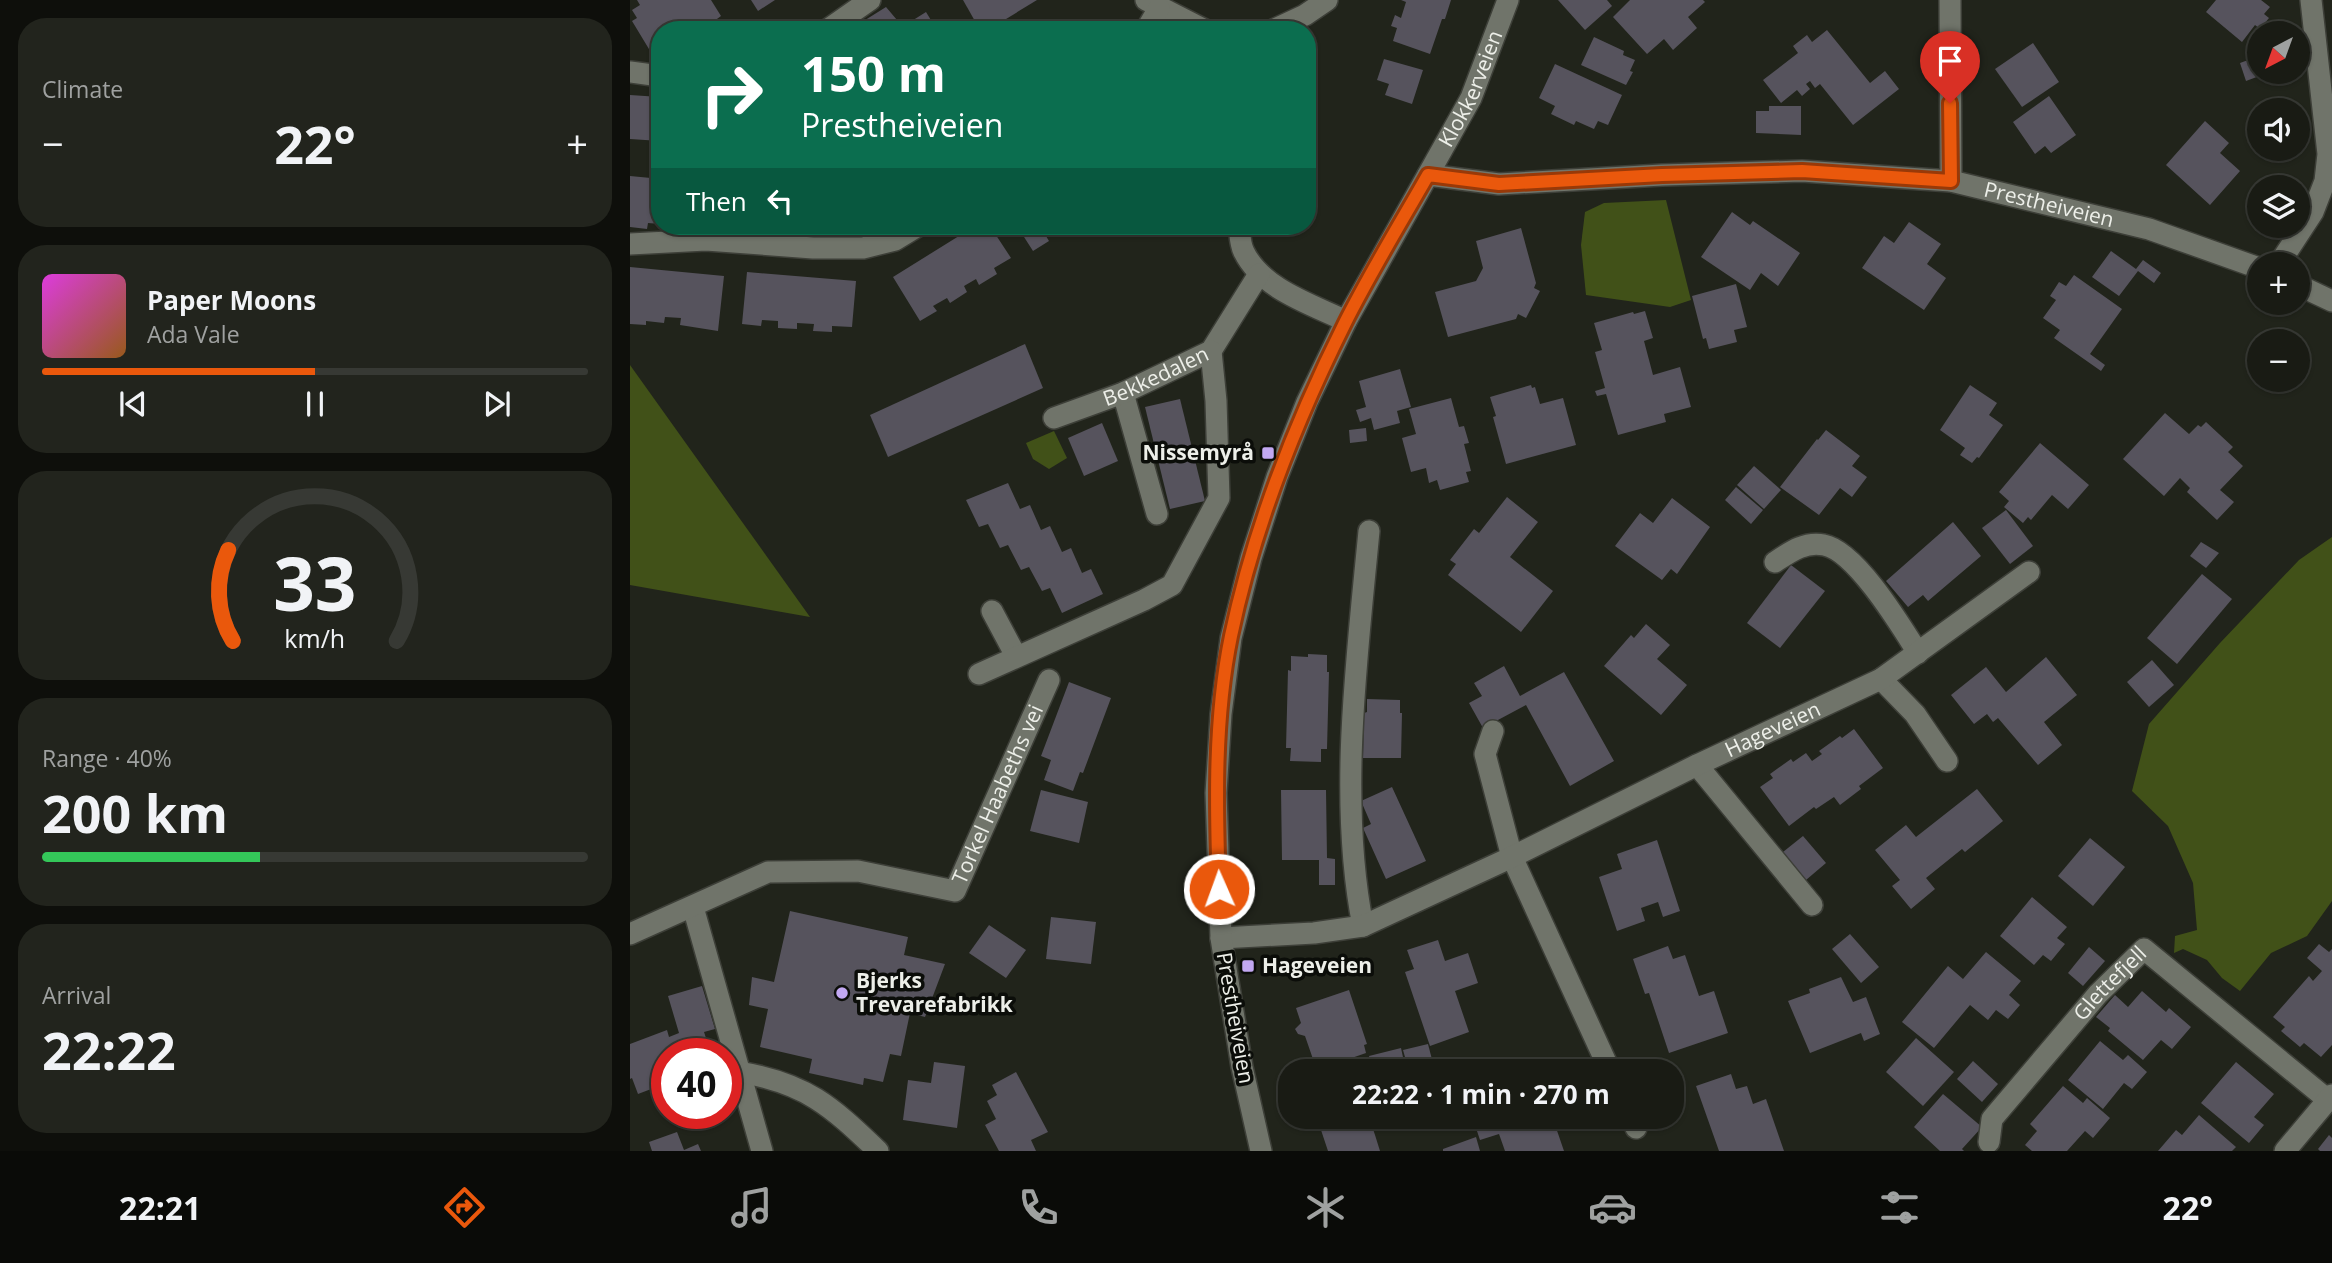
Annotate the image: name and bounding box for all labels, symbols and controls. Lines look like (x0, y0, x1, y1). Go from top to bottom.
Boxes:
north arrow (2247, 21, 2310, 84)
map controls (2247, 21, 2310, 392)
street label: Klokkerveien (1431, 26, 1508, 152)
pin (1920, 31, 1980, 103)
text: 150 m (801, 40, 946, 106)
icon: arrive (1931, 42, 1969, 80)
icon: right (686, 49, 777, 140)
text: Climate (42, 73, 123, 105)
button: sound (2247, 98, 2310, 161)
text: Prestheiveien (801, 103, 1003, 146)
text: 22° (274, 108, 356, 179)
text: − (42, 117, 64, 169)
text: + (566, 117, 588, 169)
street label: Prestheiveien (1981, 175, 2117, 233)
button: layers (2247, 175, 2310, 238)
icon: left (761, 182, 799, 220)
text: Then (686, 183, 747, 219)
button: + (2247, 252, 2310, 315)
text: Paper Moons (147, 282, 316, 318)
text: Ada Vale (147, 318, 240, 350)
button: − (2247, 329, 2310, 392)
street label: Bekkedalen (1099, 339, 1213, 412)
icon: previous (114, 385, 152, 423)
icon: pause (296, 385, 334, 423)
icon: next (478, 385, 516, 423)
place label: Nissemyrå (1142, 438, 1254, 466)
marker: Nissemyrå (1260, 445, 1276, 461)
text: 33 (273, 534, 357, 633)
text: km/h (285, 621, 345, 655)
street label: Hageveien (1720, 694, 1825, 763)
street label: Torkel Haabeths vei (945, 700, 1049, 888)
text: Range · 40% (42, 742, 172, 774)
text: 200 km (42, 777, 228, 848)
position arrow (1182, 852, 1256, 926)
street label: Glettefjell (2066, 939, 2152, 1026)
street label: Prestheiveien (1211, 950, 1261, 1086)
place label: Hageveien (1262, 951, 1372, 979)
marker: Hageveien (1240, 958, 1256, 974)
place label: Bjerks Trevarefabrikk (856, 966, 1014, 1018)
text: Arrival (42, 979, 111, 1011)
marker: Bjerks Trevarefabrikk (834, 985, 850, 1001)
text: 22:22 (42, 1014, 176, 1085)
speed limit sign: 40 (651, 1038, 742, 1129)
text: 22:22 · 1 min · 270 m (1352, 1076, 1610, 1112)
icon: directions (440, 1183, 489, 1232)
icon: music (727, 1183, 776, 1232)
icon: phone (1014, 1183, 1063, 1232)
icon: climate (1301, 1183, 1350, 1232)
icon: car (1588, 1183, 1637, 1232)
icon: filters (1875, 1183, 1924, 1232)
text: 22:21 (119, 1186, 201, 1229)
text: 22° (2163, 1186, 2213, 1229)

